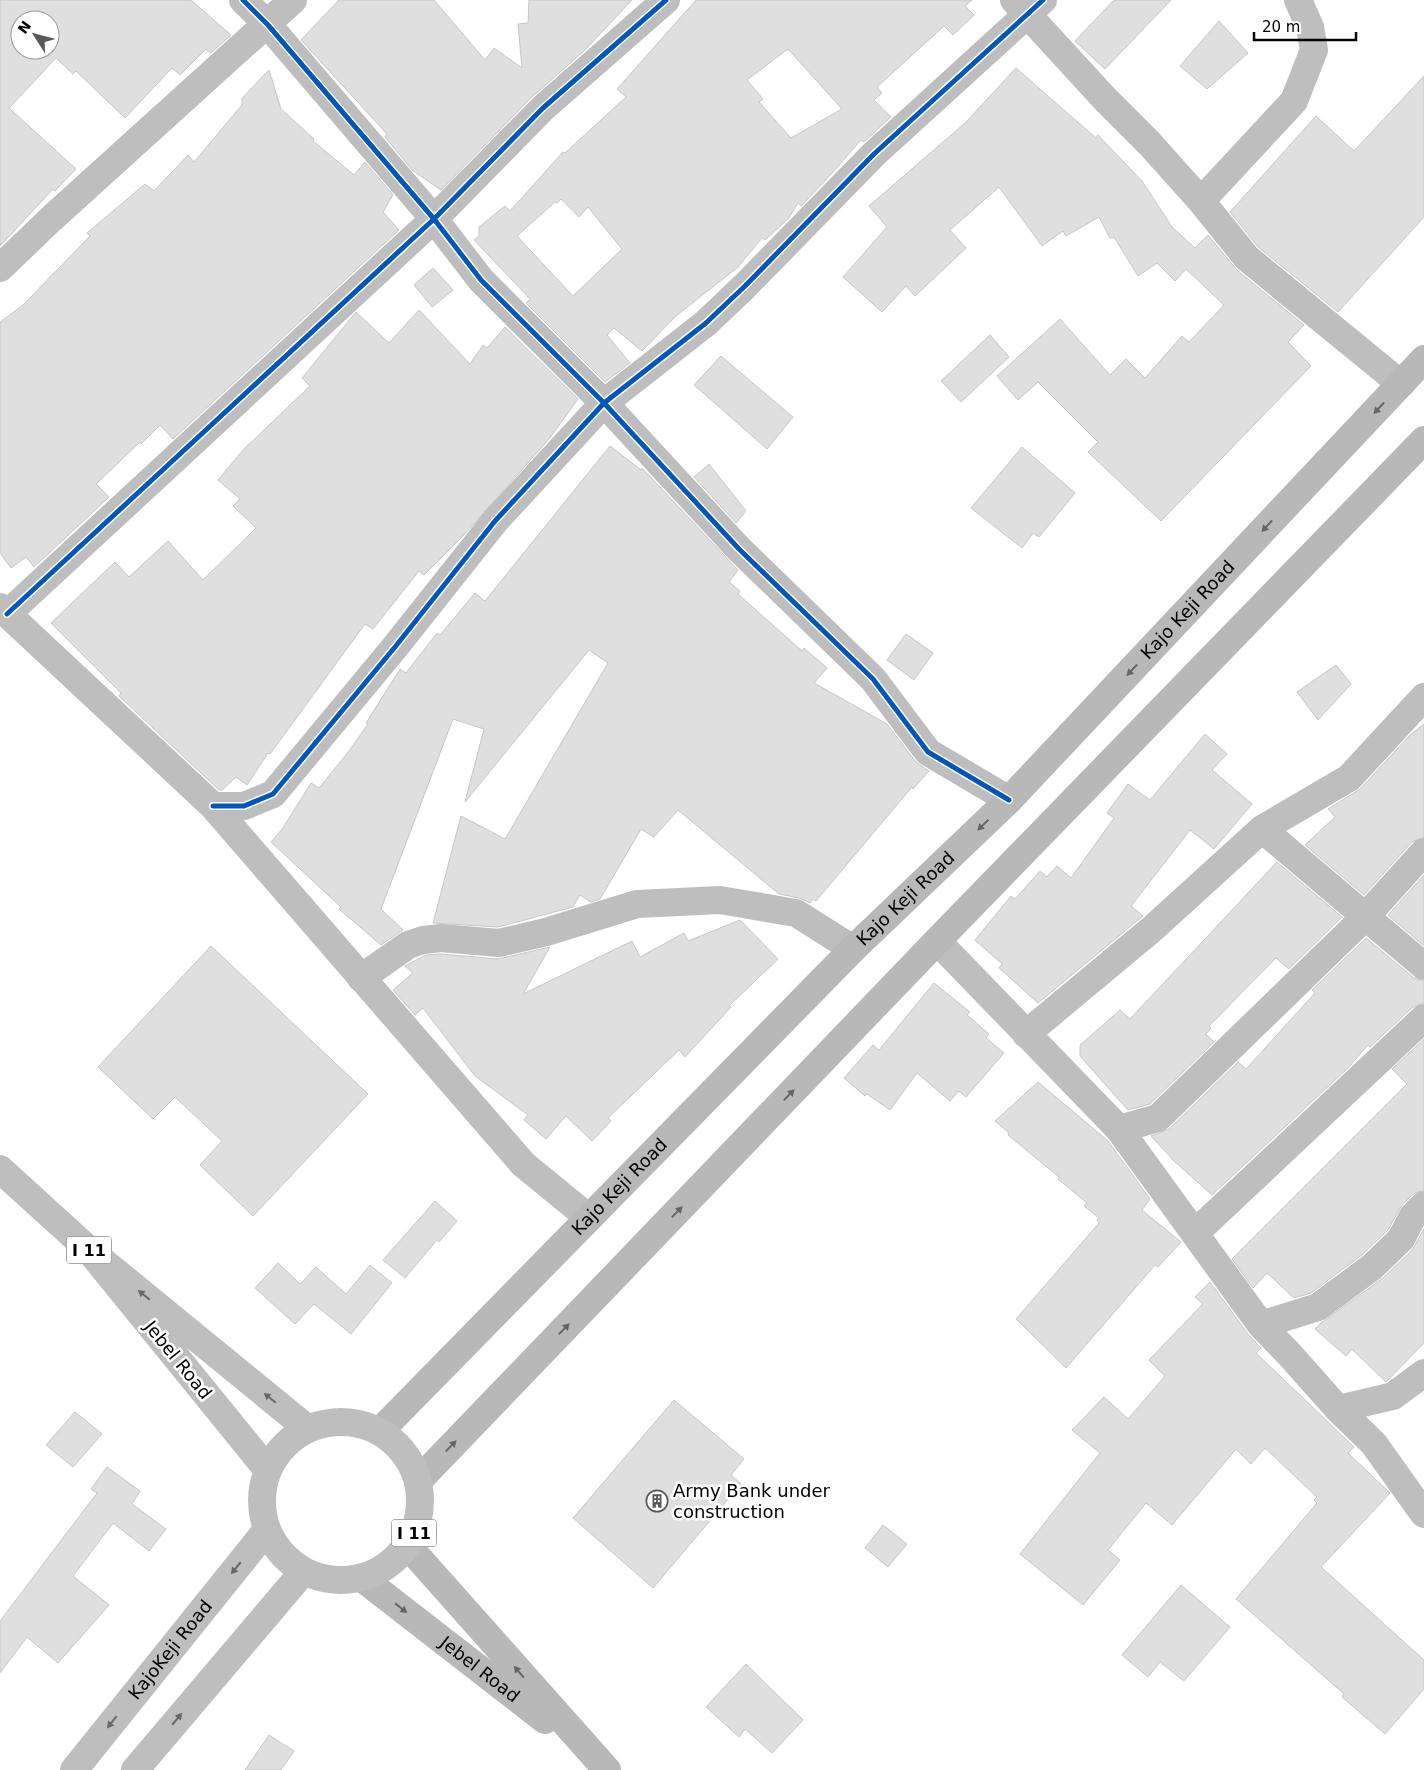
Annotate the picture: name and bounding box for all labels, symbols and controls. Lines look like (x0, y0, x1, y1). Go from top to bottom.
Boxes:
north arrow (10, 10, 60, 60)
scale bar (1254, 10, 1356, 42)
text: N (15, 18, 34, 37)
text: 20 m (1262, 18, 1300, 36)
one-way arrow (1373, 401, 1385, 413)
one-way arrow (1261, 520, 1273, 532)
street label: Kajo Keji Road (1136, 556, 1239, 663)
one-way arrow (1126, 663, 1138, 675)
one-way arrow (977, 819, 989, 831)
street label: Kajo Keji Road (852, 847, 958, 950)
one-way arrow (783, 1089, 795, 1101)
street label: Kajo Keji Road (567, 1134, 671, 1239)
one-way arrow (671, 1206, 683, 1218)
road number: I 11 (66, 1236, 112, 1264)
one-way arrow (138, 1290, 150, 1301)
street label: Jebel Road (140, 1315, 216, 1403)
one-way arrow (558, 1323, 570, 1335)
one-way arrow (264, 1392, 277, 1403)
one-way arrow (445, 1440, 457, 1452)
place label: Army Bank under construction (673, 1480, 831, 1522)
building icon: Army Bank under construction (645, 1489, 669, 1513)
road number: I 11 (392, 1520, 436, 1546)
one-way arrow (230, 1562, 241, 1575)
street label: KajoKeji Road (124, 1596, 216, 1704)
one-way arrow (394, 1602, 407, 1613)
street label: Jebel Road (435, 1631, 524, 1706)
one-way arrow (513, 1666, 525, 1678)
one-way arrow (172, 1713, 183, 1726)
one-way arrow (106, 1715, 117, 1728)

